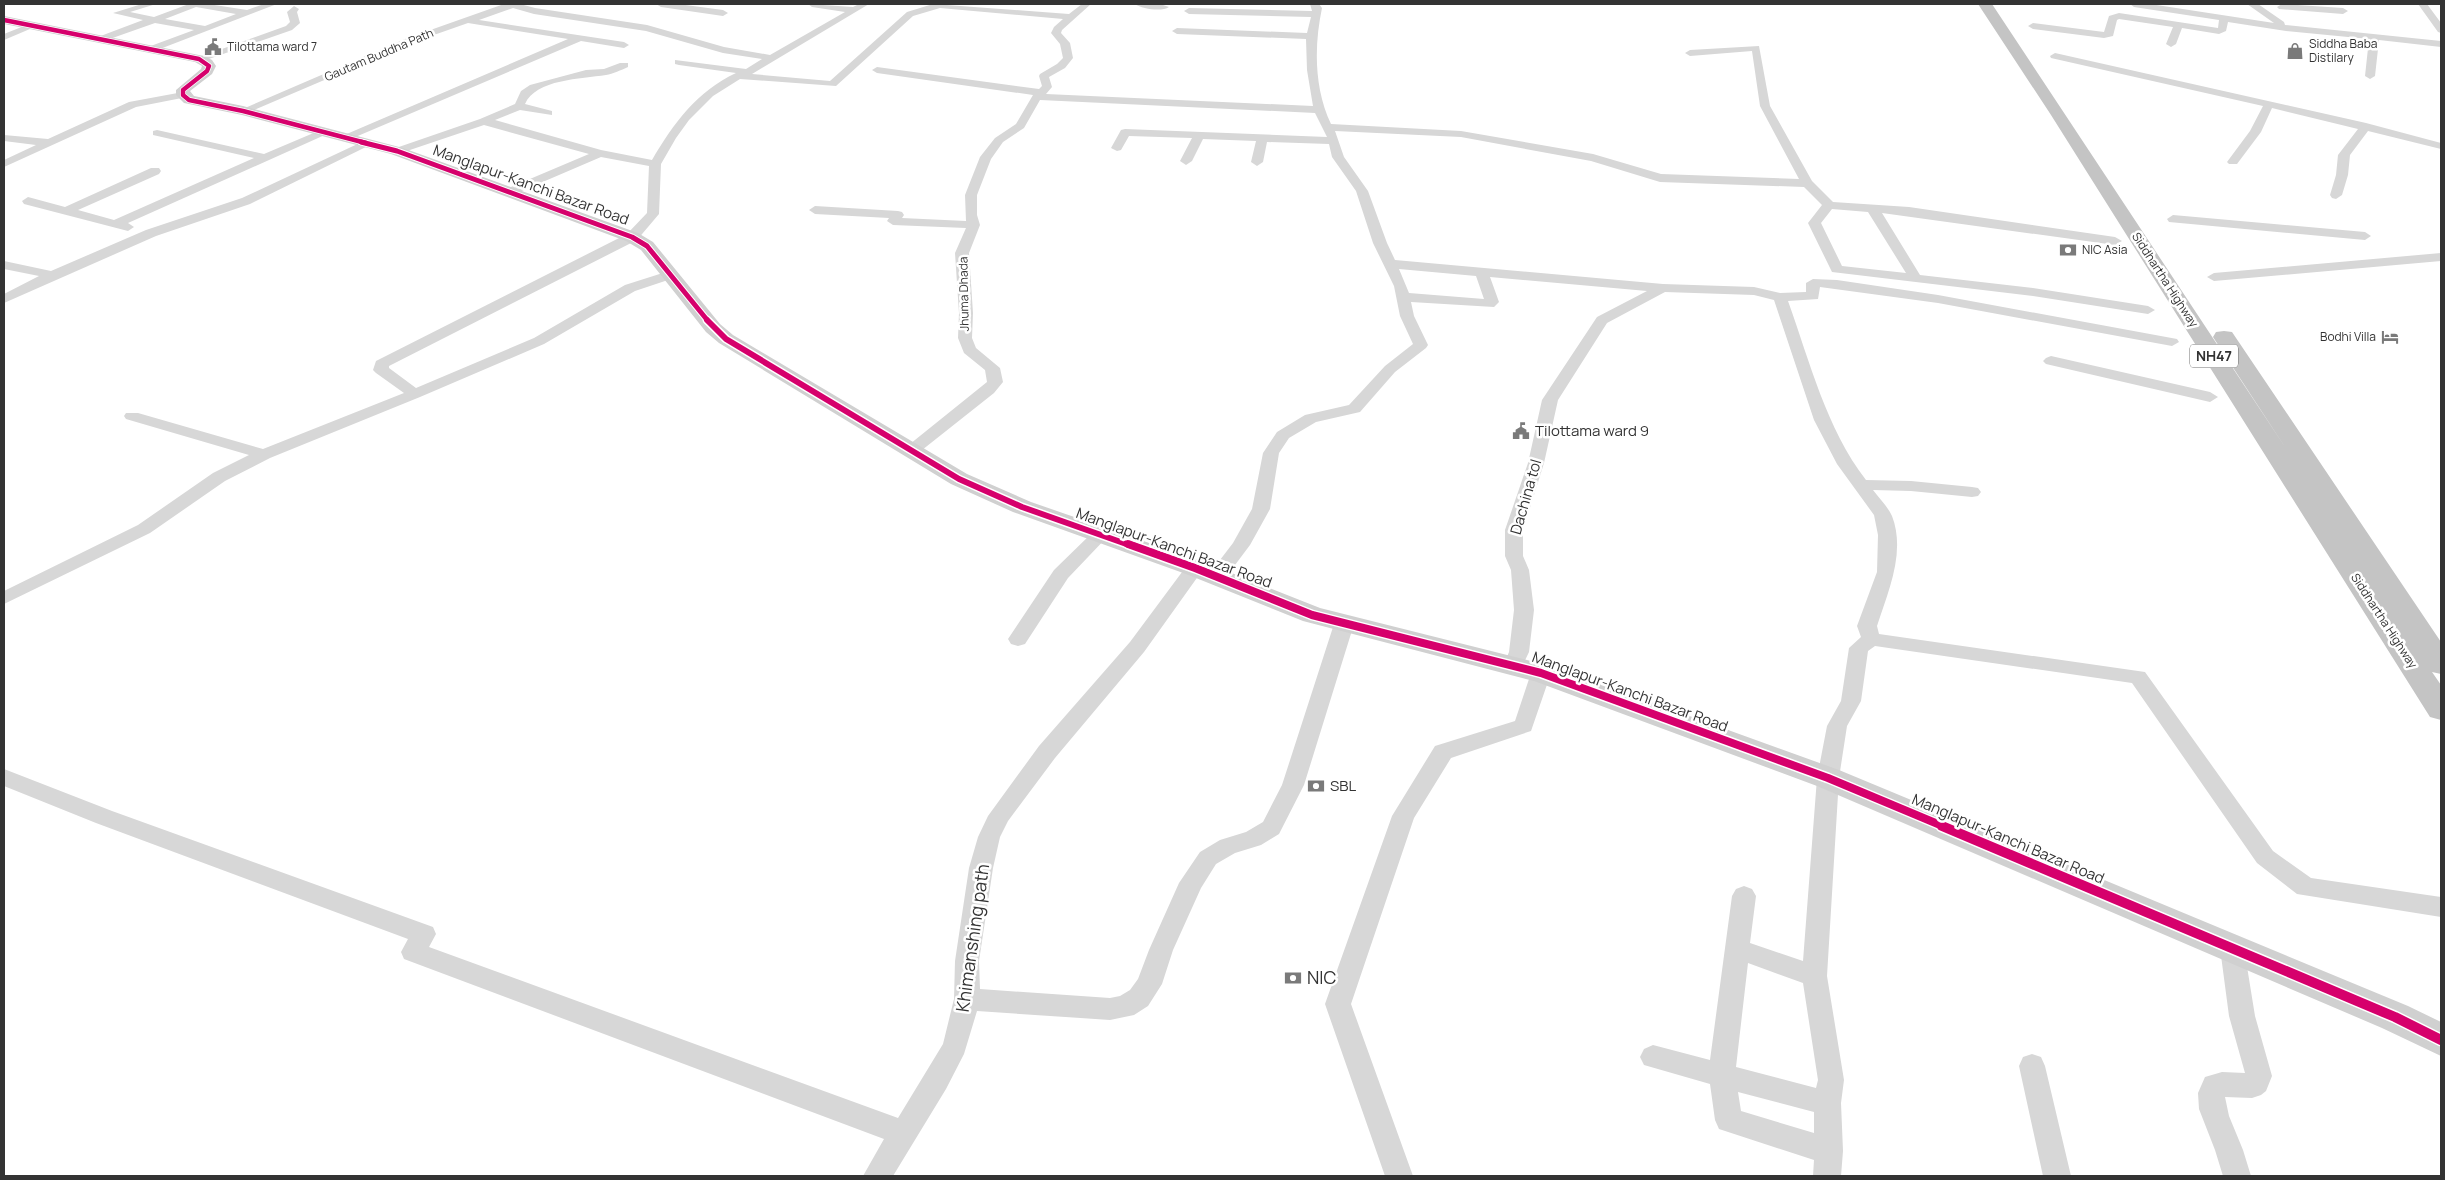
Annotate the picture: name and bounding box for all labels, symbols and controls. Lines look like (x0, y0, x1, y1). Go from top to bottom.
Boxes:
street label: Gautam Buddha Path (322, 24, 436, 85)
place label: Siddha Baba Distilary (2309, 35, 2377, 66)
public building icon: Tilottama ward 7 (203, 37, 223, 57)
place label: Tilottama ward 7 (227, 38, 317, 55)
shop icon: Siddha Baba Distilary (2285, 41, 2305, 61)
street label: Manglapur-Kanchi Bazar Road (430, 139, 632, 230)
street label: Siddhartha Highway (2128, 229, 2203, 331)
bank icon: NIC Asia (2058, 240, 2078, 260)
place label: NIC Asia (2082, 241, 2127, 258)
street label: Jhuma Dhada (954, 257, 973, 332)
hotel icon: Bodhi Villa (2380, 327, 2400, 347)
place label: Bodhi Villa (2320, 328, 2376, 345)
road number: NH47 (2190, 344, 2238, 368)
place label: Tilottama ward 9 (1535, 420, 1649, 441)
public building icon: Tilottama ward 9 (1511, 421, 1531, 441)
street label: Dachina tol (1505, 457, 1546, 537)
street label: Manglapur-Kanchi Bazar Road (1073, 502, 1275, 593)
street label: Siddhartha Highway (2347, 570, 2422, 672)
street label: Manglapur-Kanchi Bazar Road (1529, 646, 1731, 737)
place label: SBL (1330, 775, 1356, 796)
bank icon: SBL (1306, 776, 1326, 796)
street label: Manglapur-Kanchi Bazar Road (1909, 788, 2108, 889)
street label: Khimanshing path (950, 862, 994, 1013)
place label: NIC (1307, 965, 1337, 989)
bank icon: NIC (1283, 968, 1303, 988)

